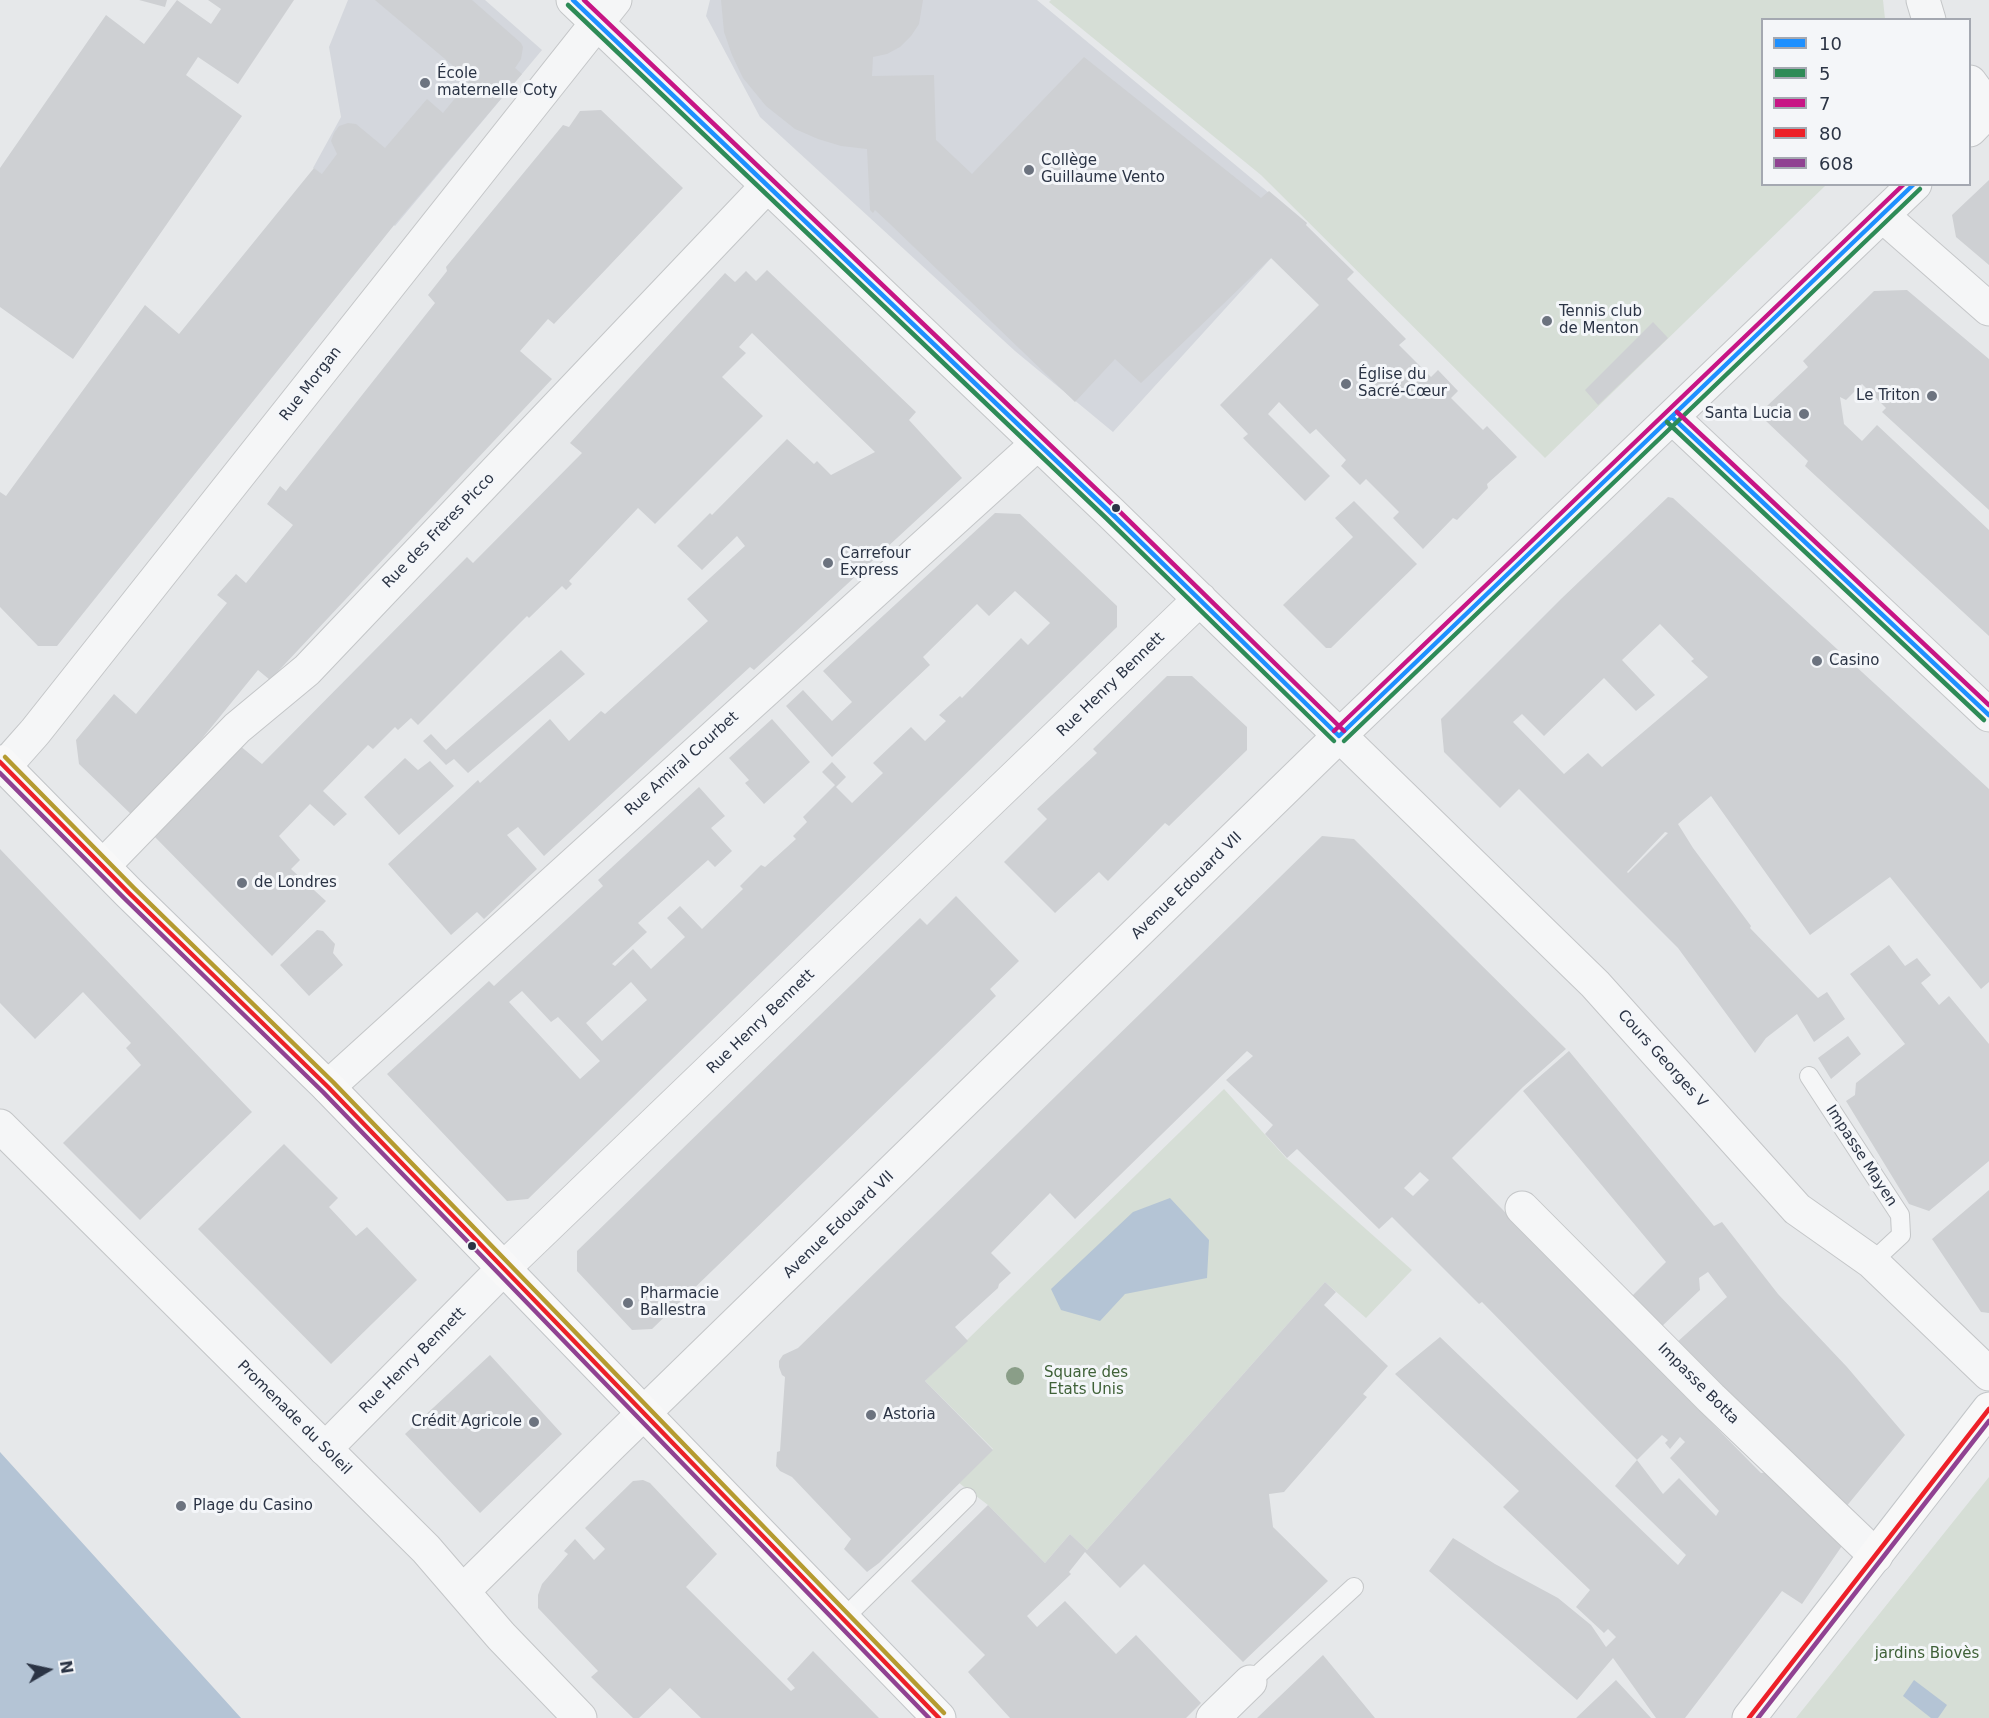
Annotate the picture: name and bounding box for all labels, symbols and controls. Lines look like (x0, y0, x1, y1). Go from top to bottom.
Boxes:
legend (1761, 18, 1971, 186)
text: 10 (1819, 33, 1842, 54)
text: 5 (1819, 63, 1830, 84)
place label: École maternelle Coty (437, 65, 557, 100)
marker: École maternelle Coty (418, 76, 432, 90)
text: 7 (1819, 93, 1830, 114)
text: 80 (1819, 123, 1842, 144)
place label: Collège Guillaume Vento (1041, 152, 1165, 187)
text: 608 (1819, 153, 1853, 174)
marker: Collège Guillaume Vento (1022, 163, 1036, 177)
place label: Tennis club de Menton (1559, 303, 1642, 338)
marker: Tennis club de Menton (1540, 314, 1554, 328)
street label: Rue Morgan (276, 343, 346, 425)
place label: Église du Sacré-Cœur (1358, 366, 1447, 401)
marker: Église du Sacré-Cœur (1339, 377, 1353, 391)
place label: Le Triton (1856, 387, 1920, 405)
marker: Le Triton (1925, 389, 1939, 403)
place label: Santa Lucia (1705, 405, 1792, 423)
marker: Santa Lucia (1797, 407, 1811, 421)
street label: Rue des Frères Picco (379, 470, 499, 592)
unlabelled marker (1110, 502, 1122, 514)
place label: Carrefour Express (840, 545, 911, 580)
marker: Carrefour Express (821, 556, 835, 570)
street label: Rue Henry Bennett (1053, 629, 1169, 741)
place label: Casino (1829, 652, 1879, 670)
marker: Casino (1810, 654, 1824, 668)
street label: Rue Amiral Courbet (622, 708, 742, 820)
street label: Avenue Edouard VII (1128, 829, 1246, 943)
place label: de Londres (254, 874, 337, 892)
marker: de Londres (235, 876, 249, 890)
street label: Rue Henry Bennett (703, 966, 819, 1078)
street label: Cours Georges V (1613, 1006, 1711, 1112)
street label: Impasse Mayen (1822, 1102, 1900, 1210)
street label: Avenue Edouard VII (780, 1168, 898, 1282)
unlabelled marker (466, 1240, 478, 1252)
place label: Pharmacie Ballestra (640, 1285, 719, 1320)
marker: Pharmacie Ballestra (621, 1296, 635, 1310)
street label: Rue Henry Bennett (356, 1304, 470, 1418)
street label: Impasse Botta (1654, 1340, 1742, 1428)
street label: Promenade du Soleil (233, 1357, 355, 1479)
park label: Square des Etats Unis (1044, 1364, 1128, 1399)
place label: Astoria (883, 1406, 936, 1424)
marker: Astoria (864, 1408, 878, 1422)
place label: Crédit Agricole (411, 1413, 522, 1431)
marker: Crédit Agricole (527, 1415, 541, 1429)
place label: Plage du Casino (193, 1497, 313, 1515)
marker: Plage du Casino (174, 1499, 188, 1513)
north arrow (18, 1640, 78, 1700)
park label: jardins Biovès (1875, 1645, 1979, 1663)
text: N (56, 1659, 77, 1675)

